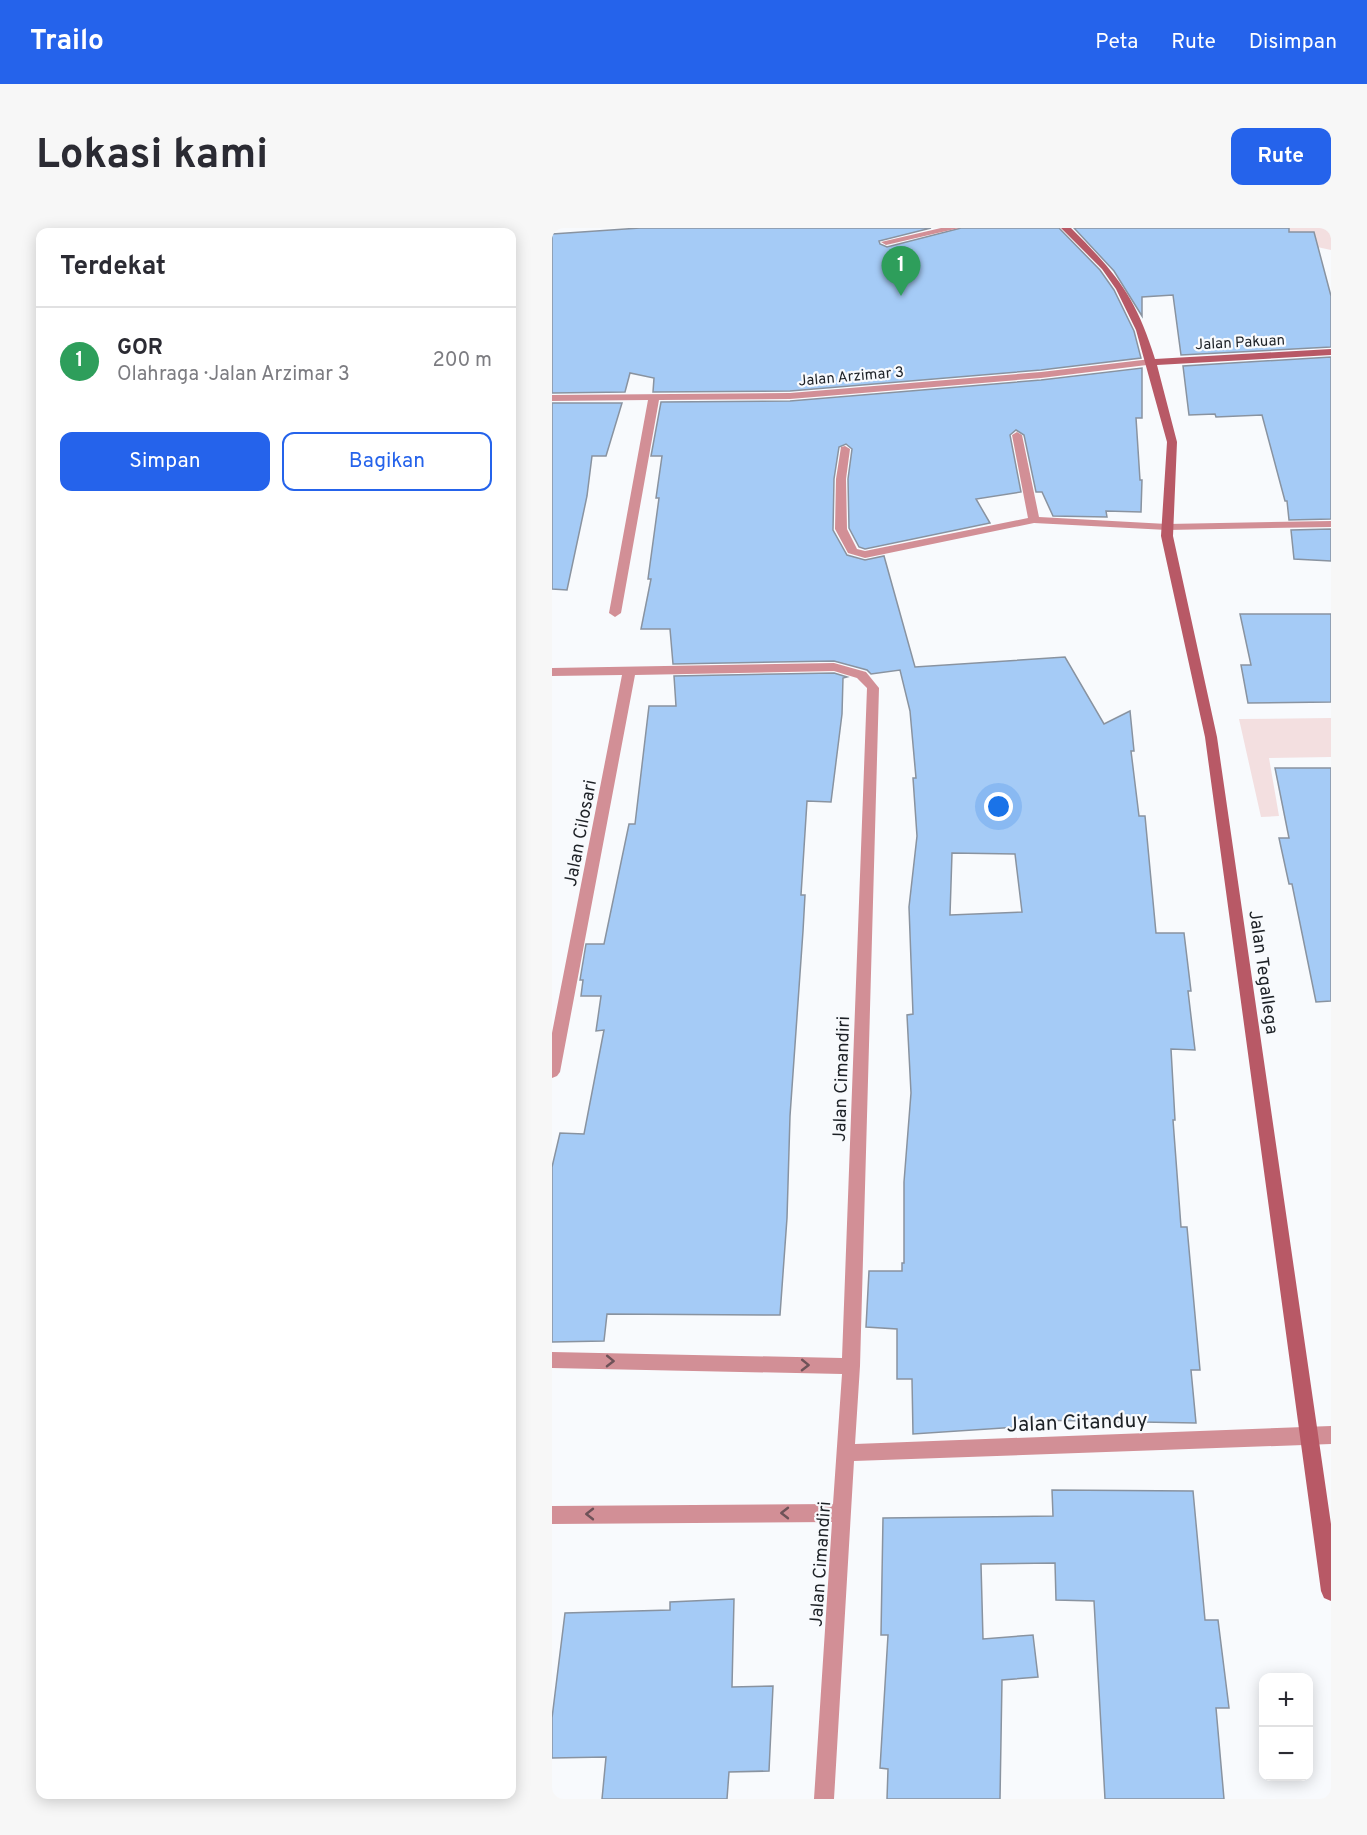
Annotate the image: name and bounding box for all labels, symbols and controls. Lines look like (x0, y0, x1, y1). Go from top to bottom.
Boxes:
text: Trailo (30, 24, 104, 60)
text: Peta (1095, 29, 1138, 56)
text: Rute (1171, 29, 1216, 56)
text: Disimpan (1249, 29, 1337, 56)
button: Rute (1231, 128, 1331, 185)
text: Lokasi kami (36, 130, 268, 183)
pin: 1 (882, 247, 920, 296)
text: Terdekat (60, 251, 166, 284)
street label: Jalan Pakuan (1195, 332, 1285, 355)
text: GOR (117, 335, 163, 362)
text: 1 (76, 348, 84, 374)
text: 200 m (433, 348, 492, 374)
text: Olahraga · Jalan Arzimar 3 (117, 362, 350, 388)
street label: Jalan Arzimar 3 (798, 363, 905, 392)
button: Simpan (60, 432, 270, 491)
button: Bagikan (282, 432, 492, 491)
street label: Jalan Cilosari (560, 778, 603, 889)
your location (984, 792, 1013, 821)
street label: Jalan Tegallega (1242, 909, 1283, 1036)
street label: Jalan Cimandiri (829, 1016, 856, 1142)
one-way arrow (606, 1355, 615, 1367)
one-way arrow (801, 1359, 810, 1371)
street label: Jalan Citanduy (1006, 1408, 1148, 1439)
street label: Jalan Cimandiri (806, 1500, 837, 1628)
one-way arrow (780, 1507, 789, 1519)
one-way arrow (585, 1508, 594, 1520)
map controls (1259, 1673, 1313, 1781)
button: + (1259, 1673, 1313, 1727)
button: − (1259, 1727, 1313, 1781)

